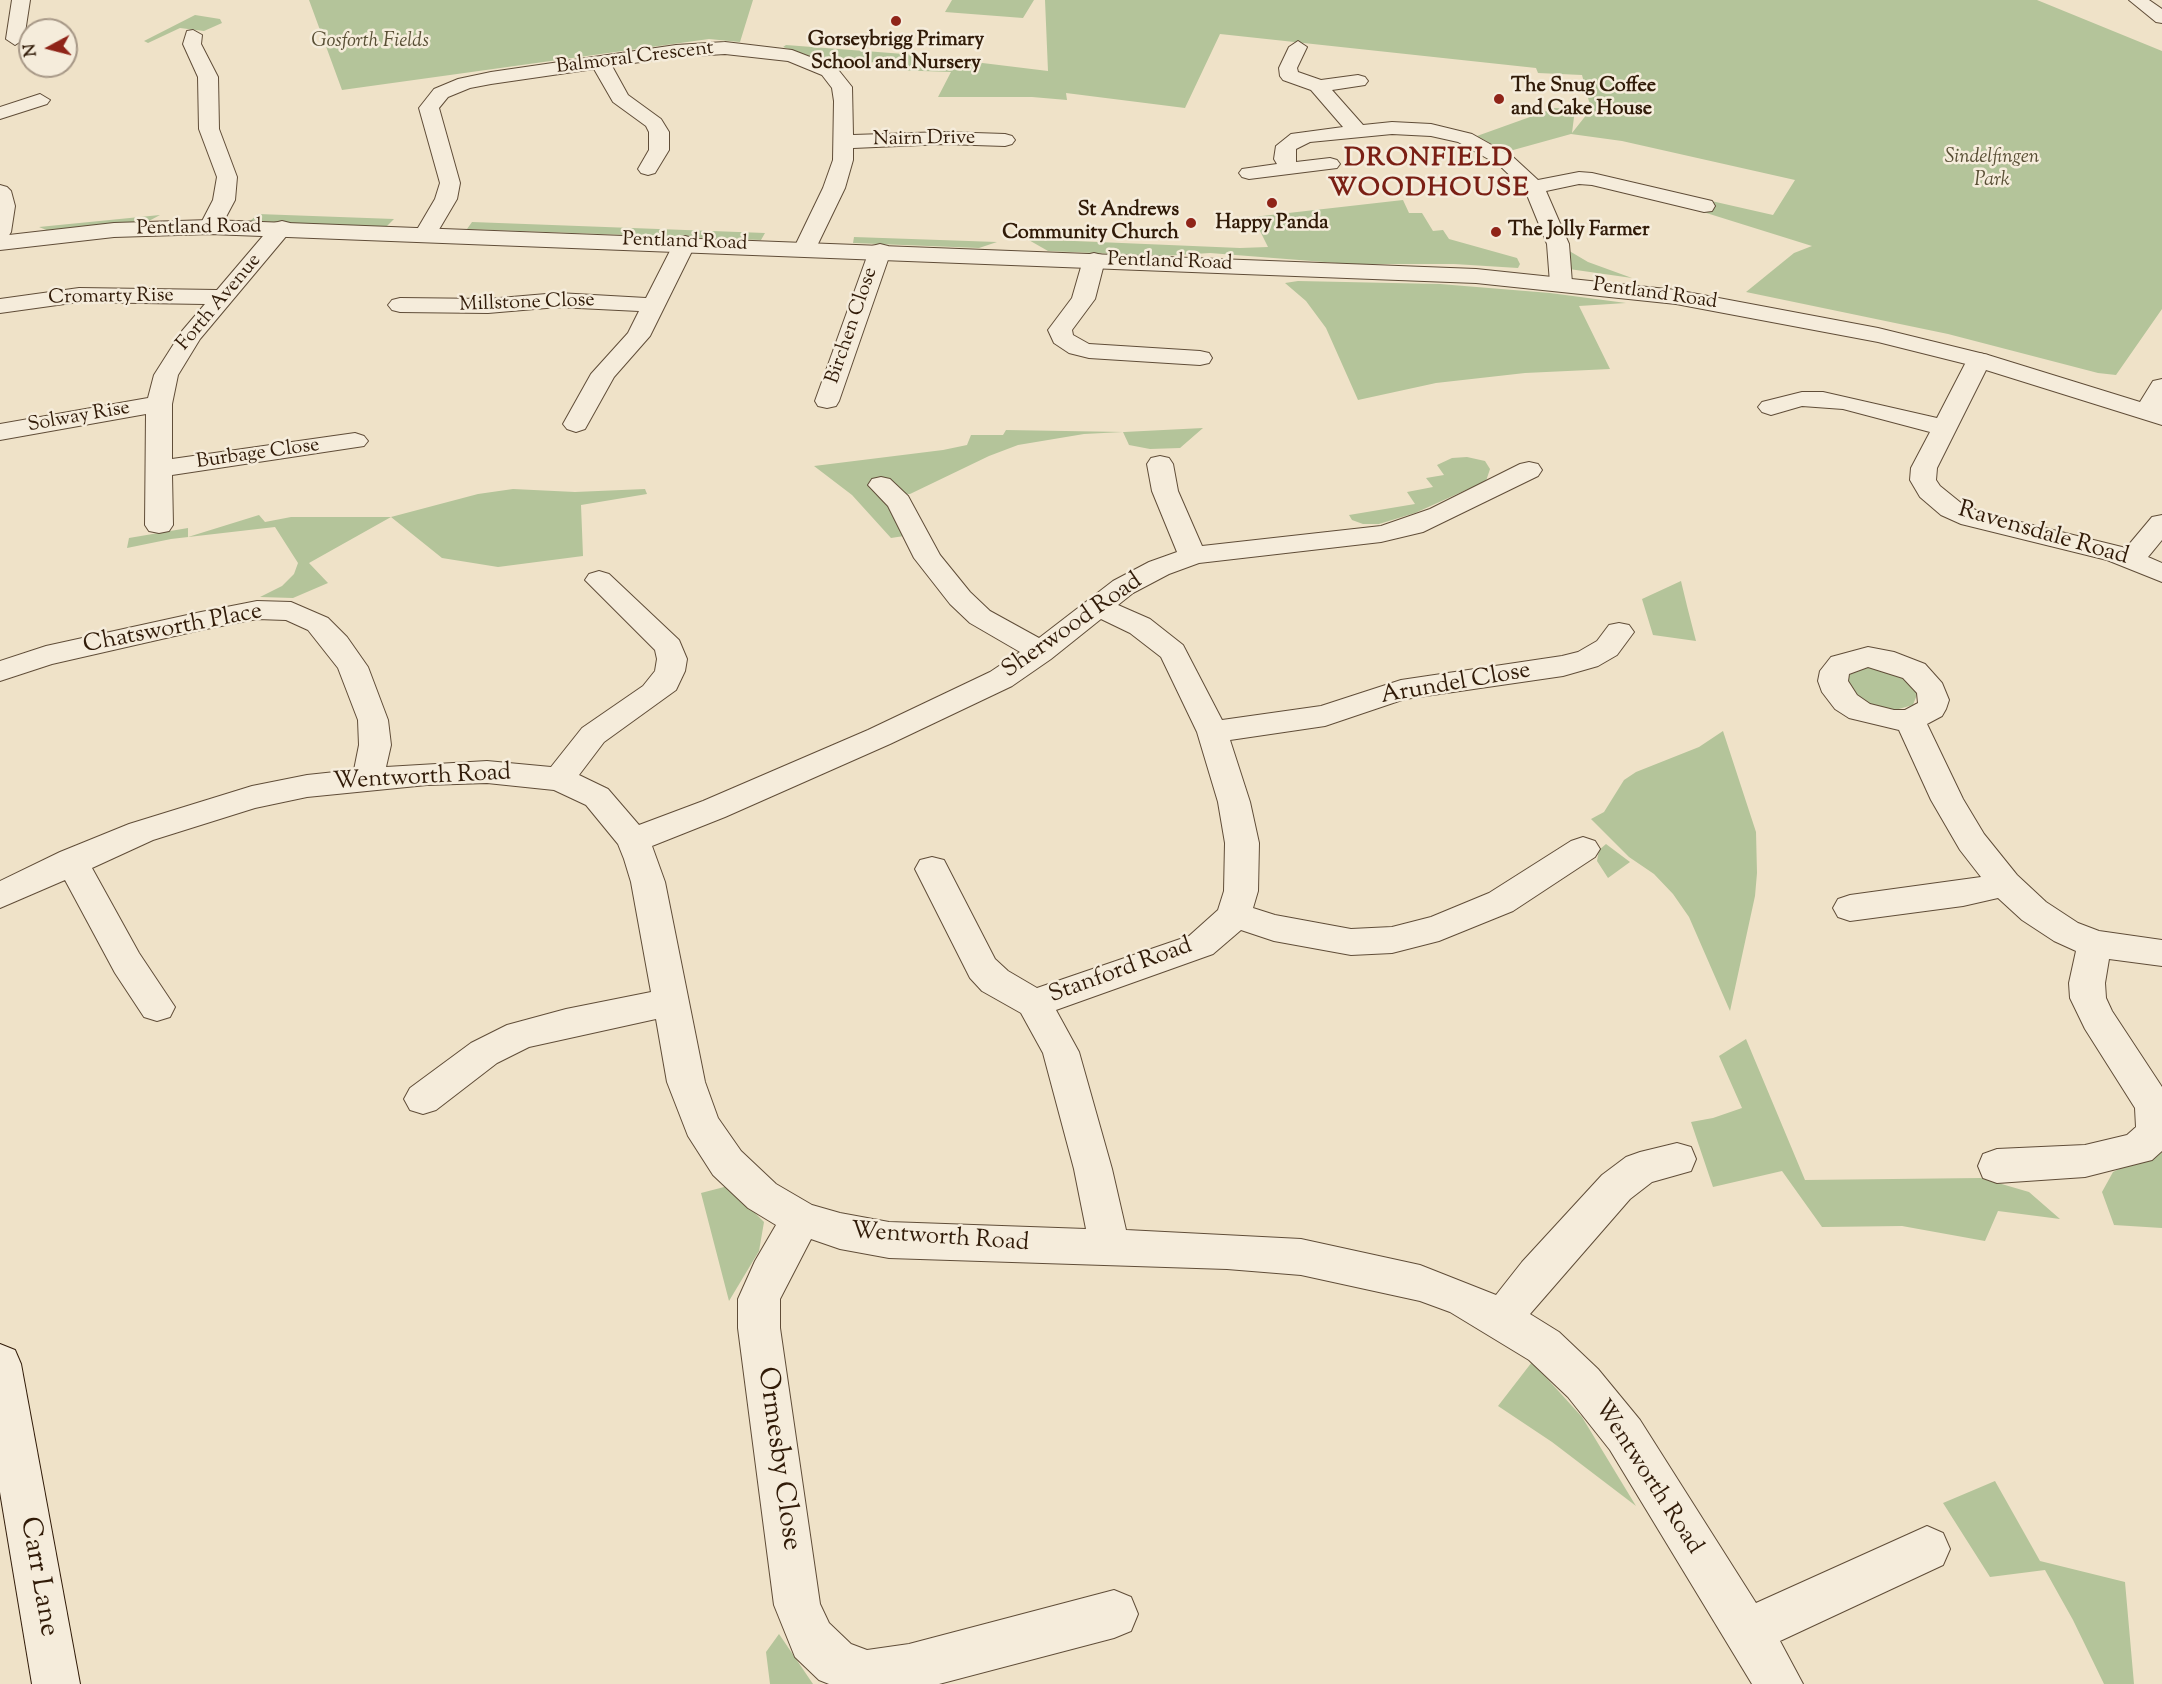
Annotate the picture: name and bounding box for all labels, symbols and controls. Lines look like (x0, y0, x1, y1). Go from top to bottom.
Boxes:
marker: Gorseybrigg Primary School and Nursery (889, 14, 903, 28)
north arrow (18, 18, 78, 78)
place label: Gorseybrigg Primary School and Nursery (808, 30, 984, 77)
park label: Gosforth Fields (311, 31, 429, 55)
street label: Balmoral Crescent (555, 37, 715, 81)
text: N (19, 42, 44, 58)
place label: The Snug Coffee and Cake House (1511, 76, 1656, 123)
marker: The Snug Coffee and Cake House (1492, 92, 1506, 106)
street label: Nairn Drive (873, 127, 975, 153)
district label: DRONFIELD WOODHOUSE (1328, 145, 1530, 206)
park label: Sindelfingen Park (1945, 147, 2039, 194)
marker: Happy Panda (1265, 196, 1279, 210)
place label: St Andrews Community Church (1002, 200, 1179, 247)
place label: Happy Panda (1216, 213, 1328, 237)
street label: Pentland Road (136, 216, 262, 242)
marker: St Andrews Community Church (1184, 216, 1198, 230)
place label: The Jolly Farmer (1508, 220, 1649, 244)
marker: The Jolly Farmer (1489, 225, 1503, 239)
street label: Pentland Road (622, 229, 748, 257)
street label: Pentland Road (1107, 249, 1233, 277)
street label: Forth Avenue (173, 250, 267, 356)
street label: Birchen Close (822, 265, 884, 387)
street label: Pentland Road (1591, 274, 1719, 316)
street label: Cromarty Rise (48, 285, 174, 311)
street label: Millstone Close (459, 290, 595, 318)
street label: Solway Rise (26, 397, 132, 439)
street label: Burbage Close (195, 434, 321, 476)
street label: Ravensdale Road (1954, 497, 2132, 573)
street label: Sherwood Road (997, 568, 1149, 686)
street label: Chatsworth Place (81, 599, 265, 661)
street label: Arundel Close (1379, 658, 1533, 712)
street label: Wentworth Road (332, 760, 512, 798)
street label: Stanford Road (1045, 933, 1197, 1011)
street label: Wentworth Road (850, 1218, 1030, 1260)
street label: Ormesby Close (747, 1365, 807, 1553)
street label: Wentworth Road (1586, 1395, 1708, 1561)
street label: Carr Lane (10, 1515, 64, 1639)

